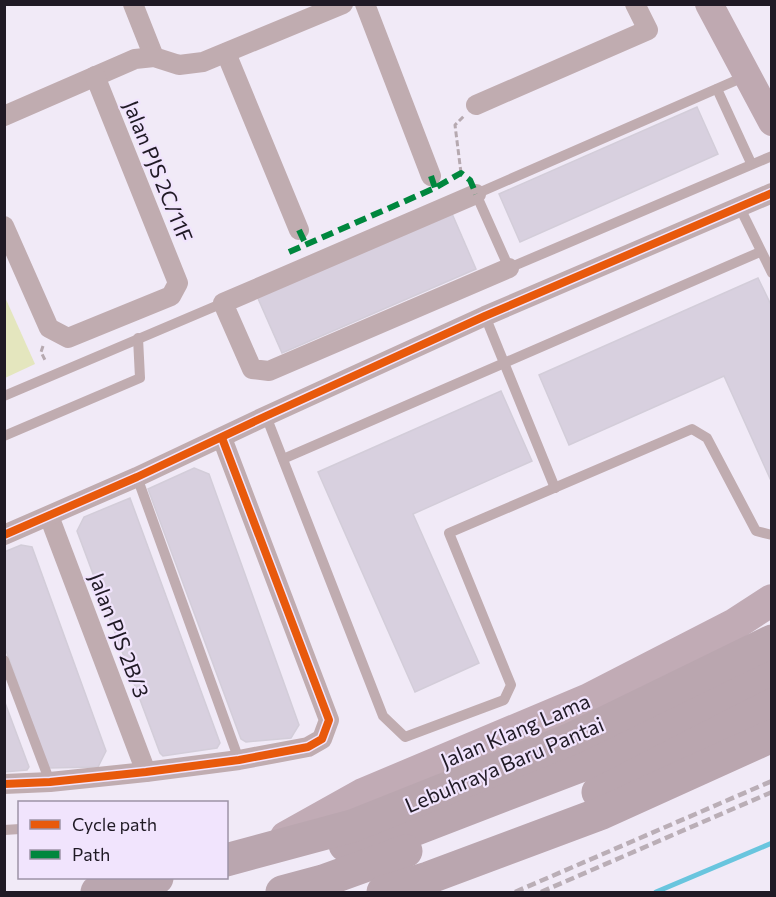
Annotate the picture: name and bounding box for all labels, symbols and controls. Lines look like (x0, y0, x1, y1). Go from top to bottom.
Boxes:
street label: Jalan PJS 2C/11F (119, 97, 199, 245)
street label: Jalan PJS 2B/3 (85, 569, 155, 701)
street label: Jalan Klang Lama (437, 687, 593, 773)
street label: Lebuhraya Baru Pantai (401, 711, 607, 817)
legend (18, 801, 228, 879)
text: Cycle path (72, 813, 157, 835)
text: Path (72, 843, 110, 865)

